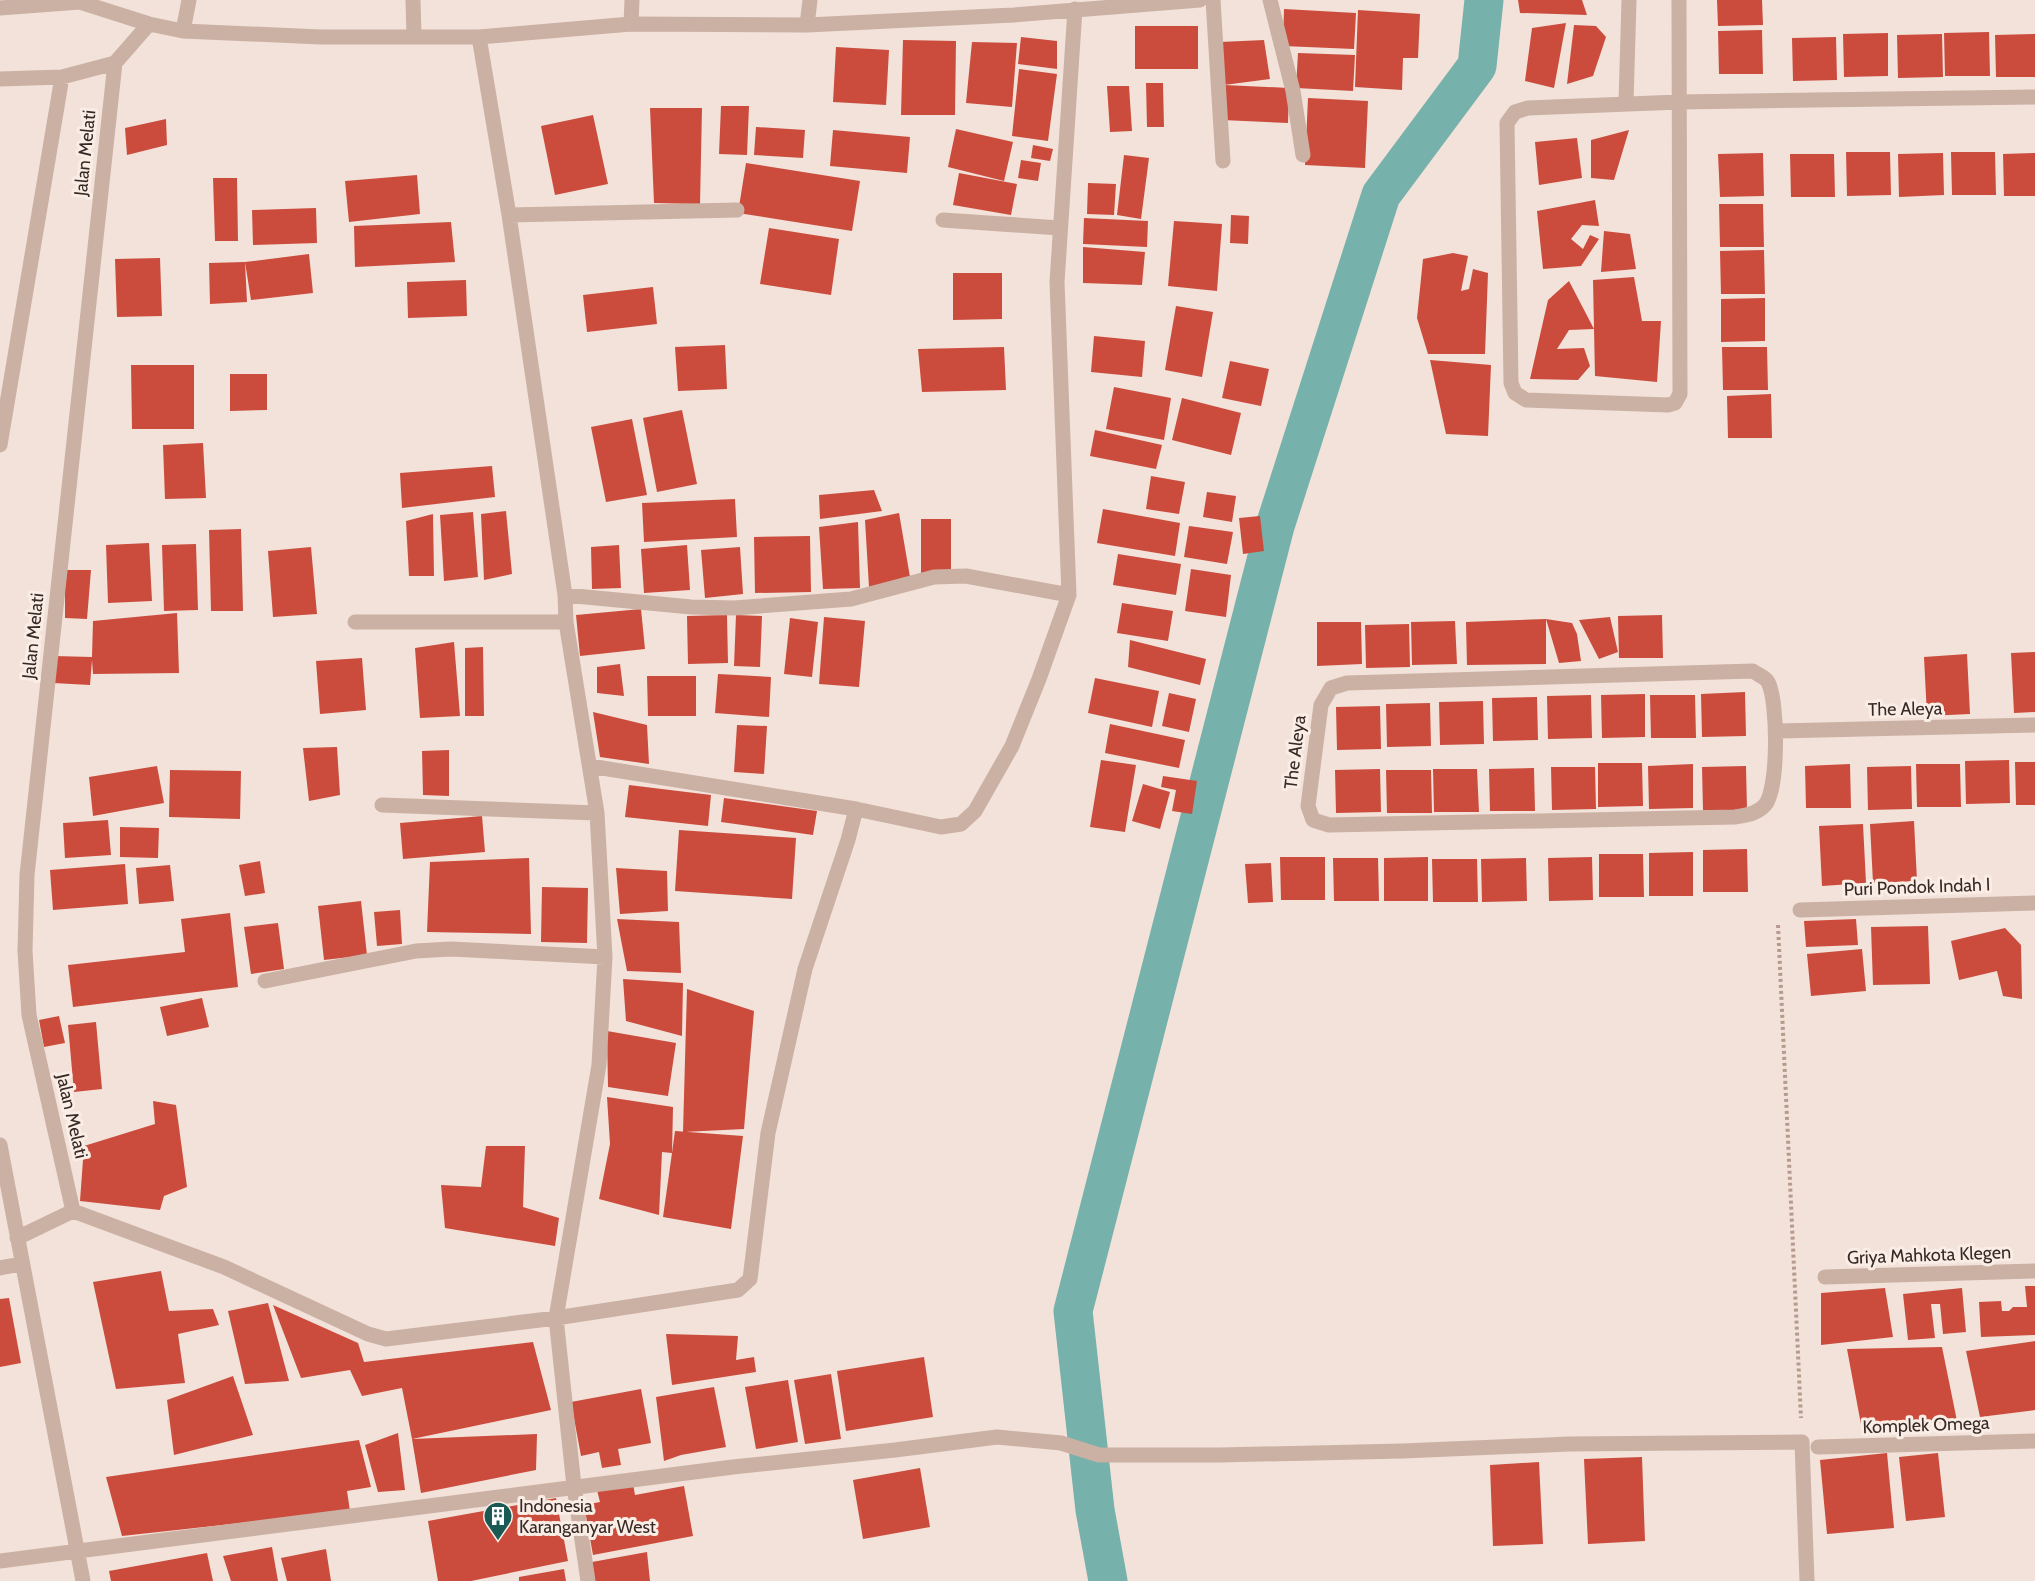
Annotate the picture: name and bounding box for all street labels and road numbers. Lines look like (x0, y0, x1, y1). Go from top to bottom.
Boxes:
street label: Jalan Melati (69, 109, 100, 198)
street label: Jalan Melati (17, 592, 48, 681)
street label: The Aleya (1868, 697, 1943, 721)
street label: The Aleya (1280, 713, 1310, 790)
street label: Puri Pondok Indah I (1843, 873, 1991, 901)
street label: Jalan Melati (51, 1071, 92, 1161)
street label: Griya Mahkota Klegen (1847, 1241, 2011, 1269)
street label: Komplek Omega (1862, 1412, 1990, 1438)

